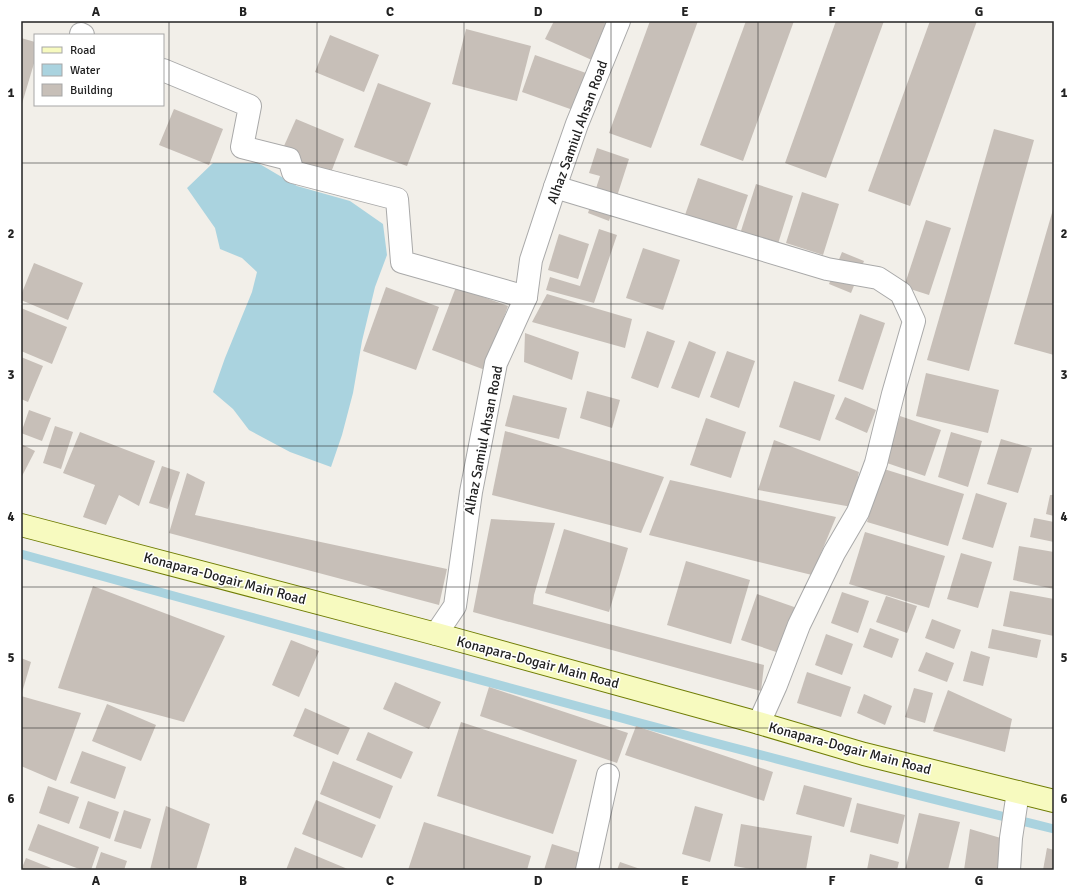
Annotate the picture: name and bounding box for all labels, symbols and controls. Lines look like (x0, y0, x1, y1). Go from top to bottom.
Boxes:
text: A (92, 4, 101, 20)
text: B (239, 4, 247, 20)
text: C (386, 4, 394, 20)
text: D (534, 4, 543, 20)
text: E (681, 4, 689, 20)
text: F (829, 4, 836, 20)
text: G (975, 4, 983, 20)
legend (34, 34, 164, 106)
text: Road (70, 43, 96, 58)
street label: Alhaz Samiul Ahsan Road (544, 58, 611, 206)
text: Water (70, 63, 101, 78)
text: Building (70, 83, 113, 98)
text: 1 (7, 85, 15, 101)
text: 1 (1060, 85, 1068, 101)
text: 2 (7, 226, 15, 242)
text: 2 (1060, 226, 1068, 242)
street label: Alhaz Samiul Ahsan Road (461, 364, 506, 516)
text: 3 (7, 367, 15, 383)
text: 3 (1060, 367, 1068, 383)
text: 4 (7, 509, 15, 525)
text: 4 (1060, 509, 1068, 525)
street label: Konapara-Dogair Main Road (142, 549, 308, 608)
street label: Konapara-Dogair Main Road (455, 633, 621, 692)
text: 5 (7, 650, 15, 666)
text: 5 (1060, 650, 1068, 666)
street label: Konapara-Dogair Main Road (767, 719, 933, 778)
text: 6 (7, 791, 15, 807)
text: 6 (1060, 791, 1068, 807)
text: A (92, 873, 101, 889)
text: B (239, 873, 247, 889)
text: C (386, 873, 394, 889)
text: D (534, 873, 543, 889)
text: E (681, 873, 689, 889)
text: F (829, 873, 836, 889)
text: G (975, 873, 983, 889)

